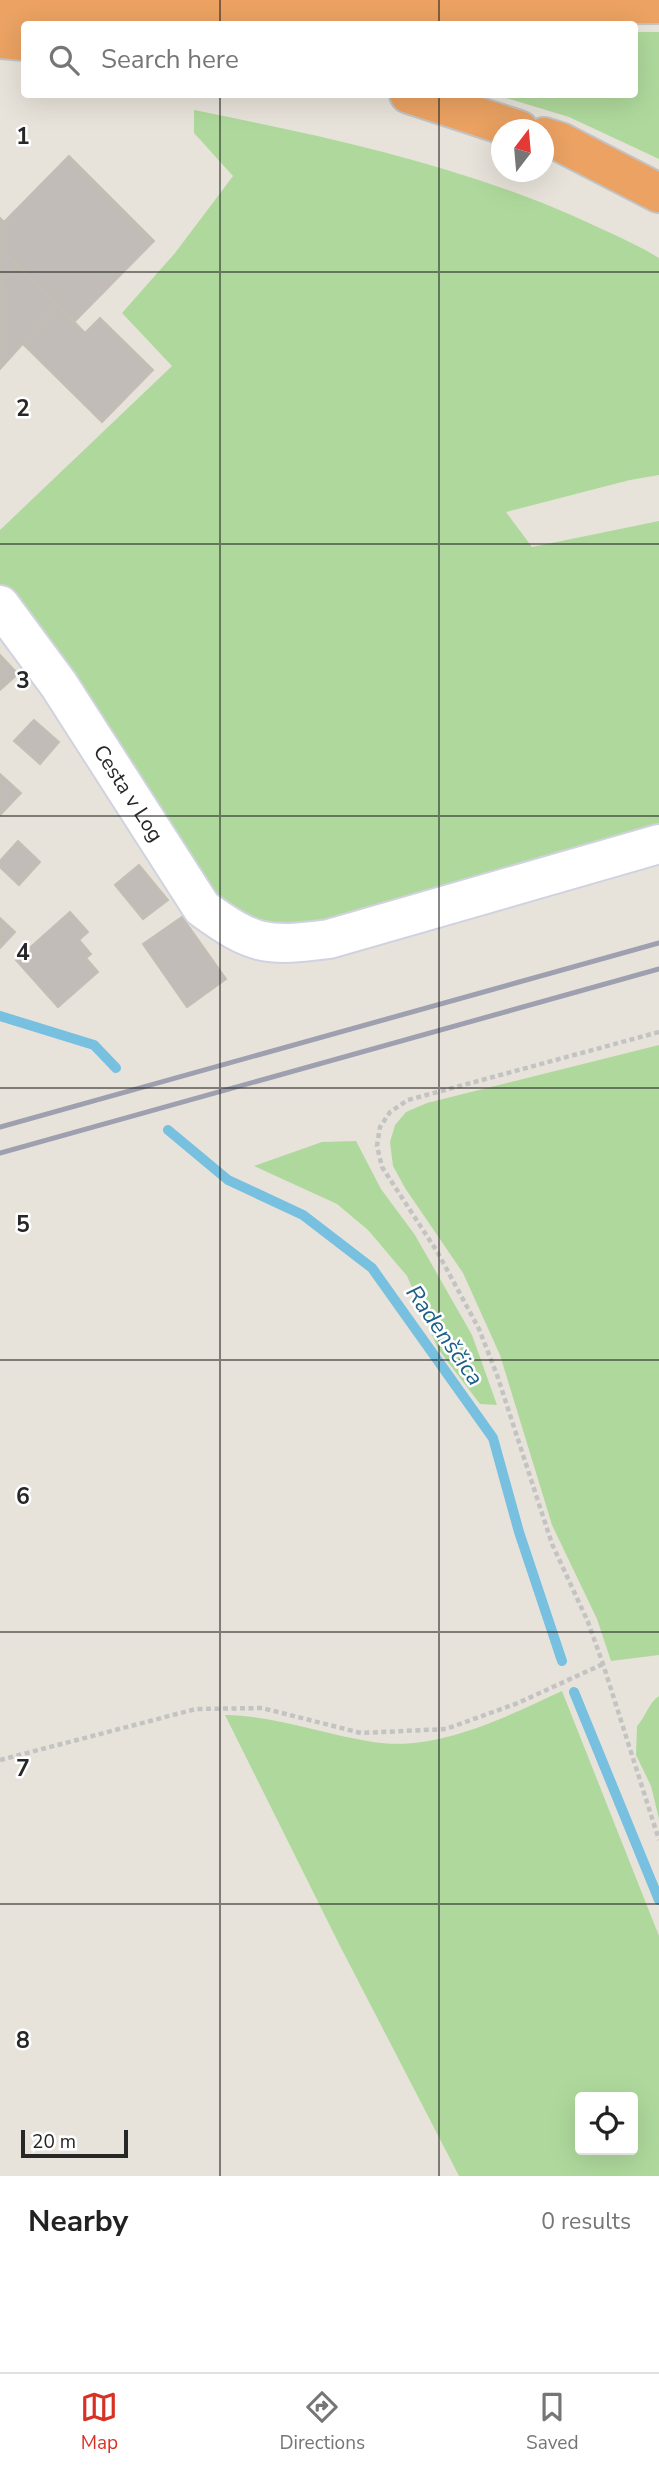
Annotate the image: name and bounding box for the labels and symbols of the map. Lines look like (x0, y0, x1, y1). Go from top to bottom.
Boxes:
north arrow (491, 119, 554, 182)
text: 1 (16, 121, 30, 152)
text: 2 (16, 393, 30, 424)
text: 3 (16, 665, 30, 696)
street label: Cesta v Log (87, 739, 170, 847)
text: 4 (16, 937, 30, 968)
text: 5 (16, 1209, 30, 1240)
water label: Radenščica (399, 1279, 491, 1392)
text: 6 (16, 1481, 30, 1512)
text: 7 (16, 1753, 30, 1784)
text: 8 (16, 2025, 30, 2056)
scale bar (21, 2127, 128, 2159)

